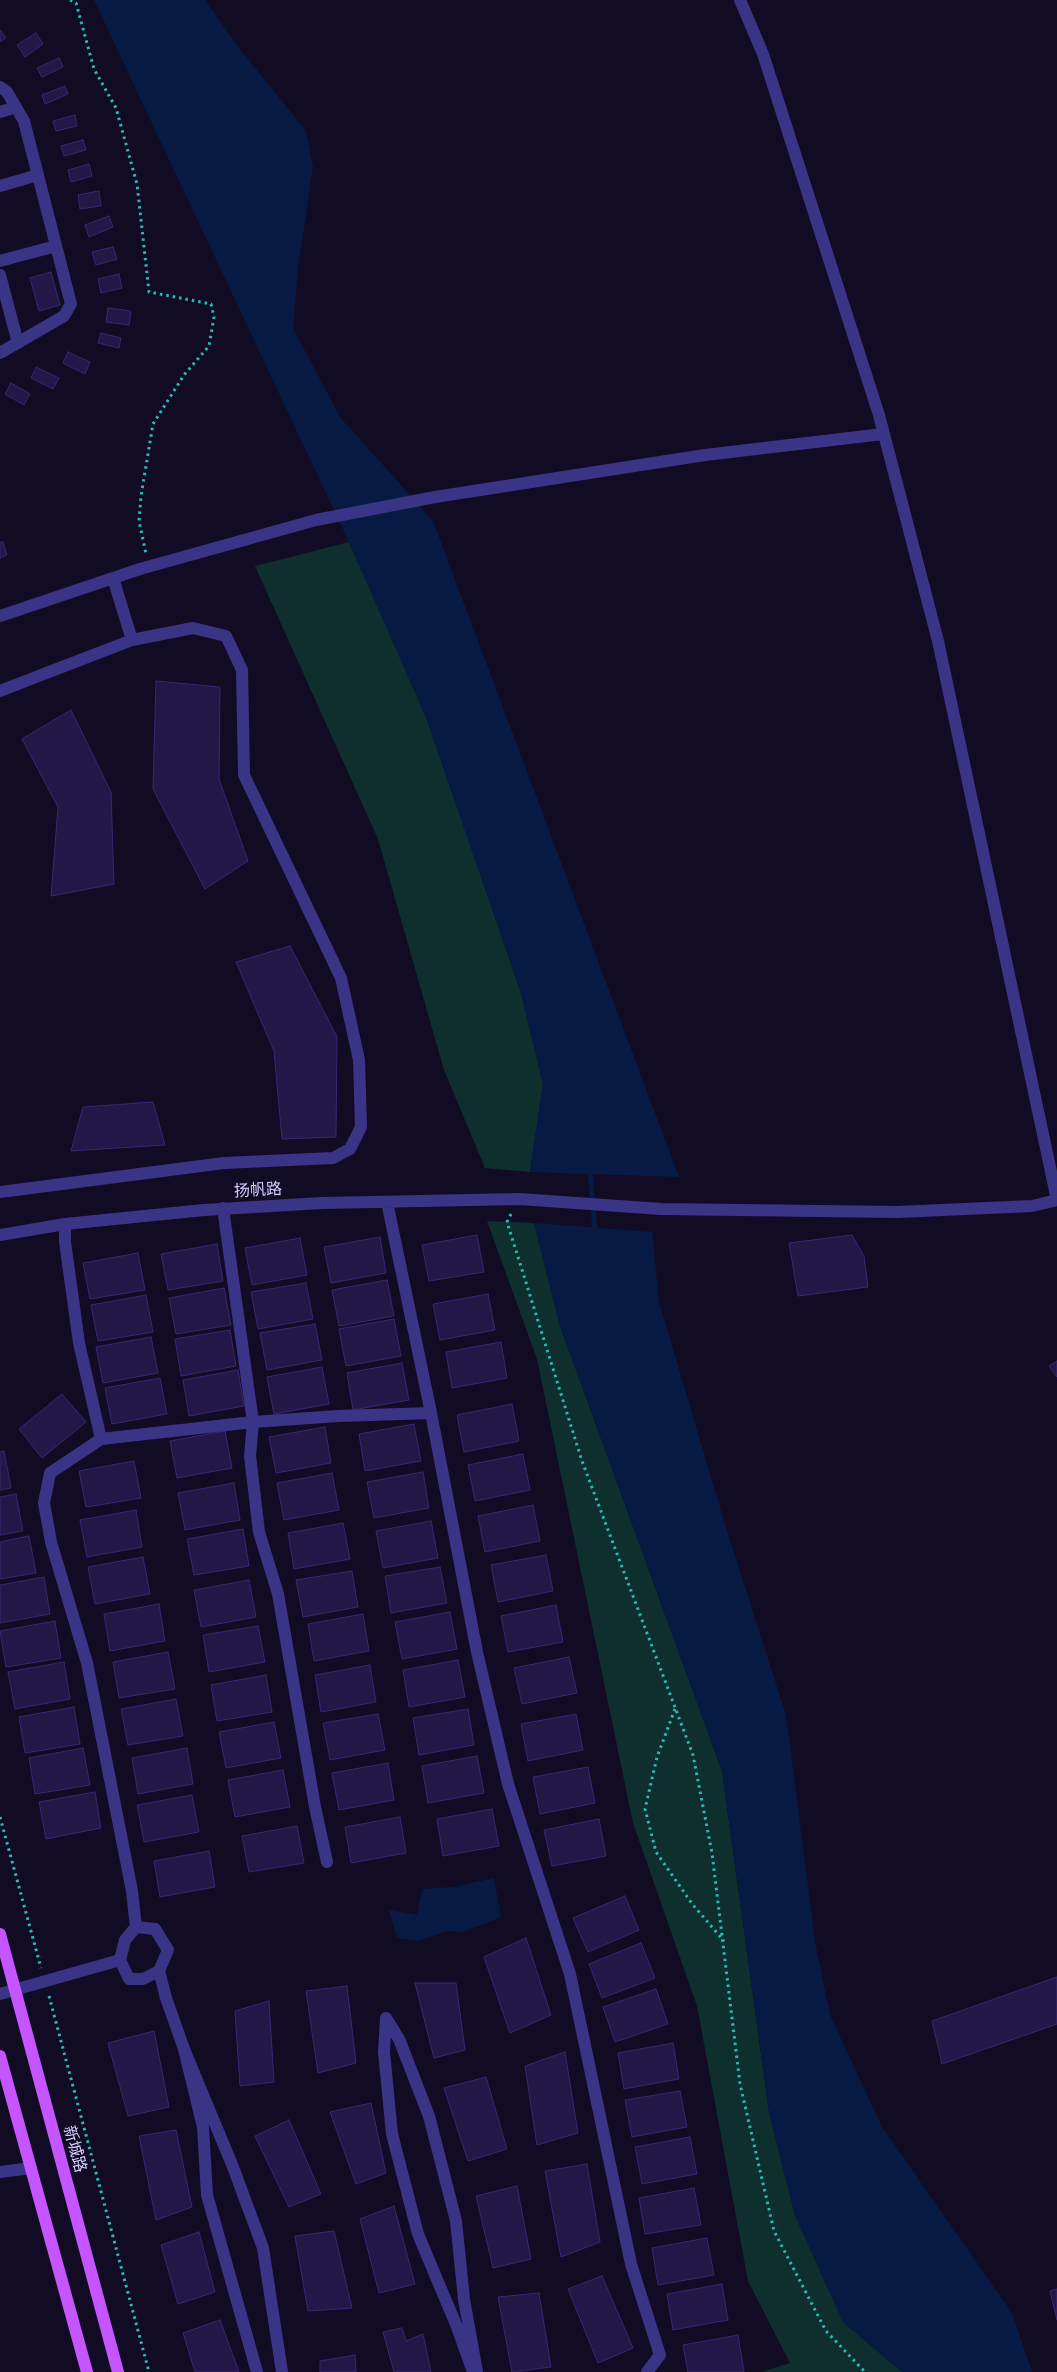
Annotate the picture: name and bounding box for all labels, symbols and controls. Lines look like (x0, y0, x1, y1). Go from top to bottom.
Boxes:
street label: 扬帆路 (234, 1179, 282, 1201)
street label: 新城路 (60, 2123, 90, 2175)

